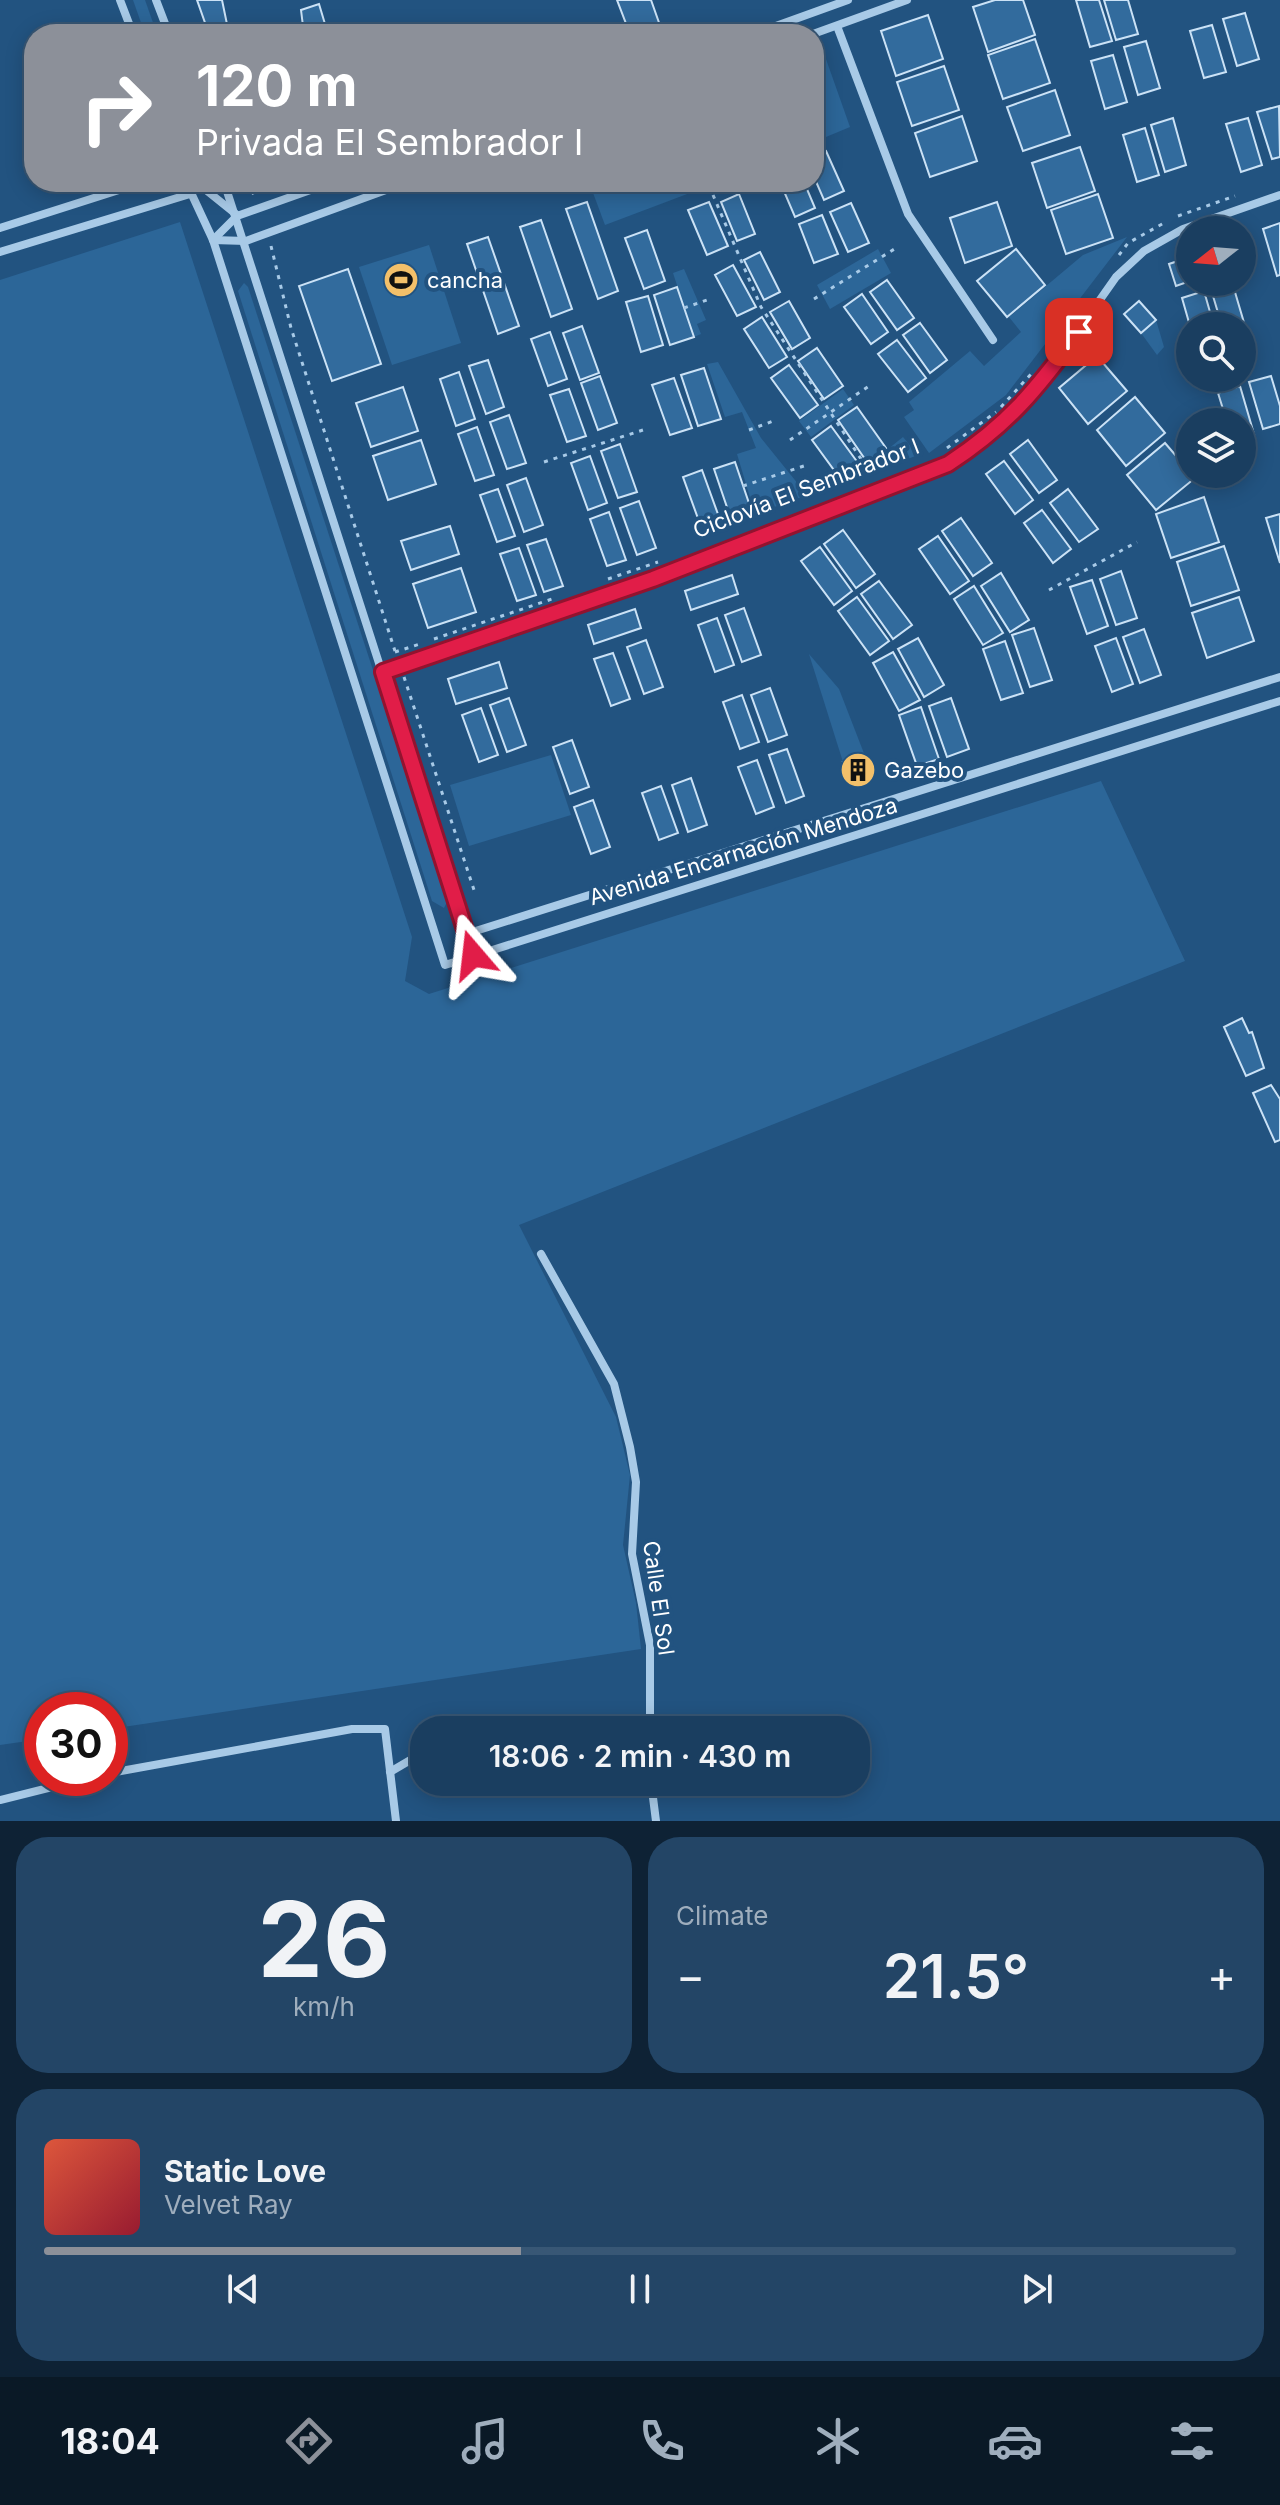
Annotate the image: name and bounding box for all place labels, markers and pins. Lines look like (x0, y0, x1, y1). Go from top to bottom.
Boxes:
sports icon: cancha (382, 261, 420, 299)
place label: cancha (427, 267, 503, 293)
pin (1045, 298, 1113, 366)
building icon: Gazebo (839, 751, 877, 789)
place label: Gazebo (884, 757, 964, 783)

